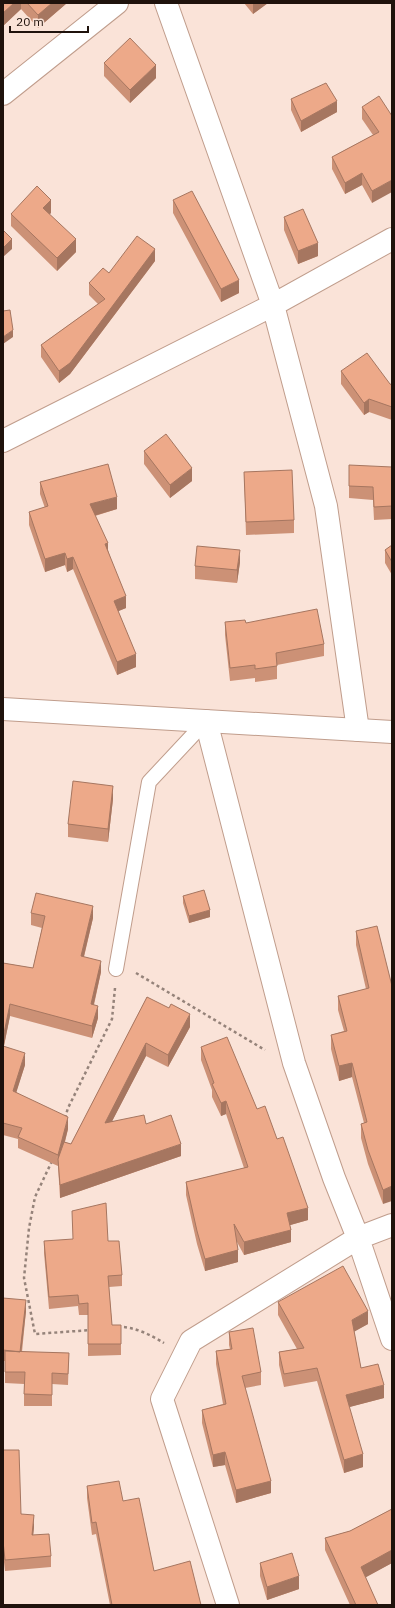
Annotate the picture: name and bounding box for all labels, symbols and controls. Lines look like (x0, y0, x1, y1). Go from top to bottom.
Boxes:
scale bar (10, 8, 88, 34)
text: 20 m (16, 14, 44, 29)

